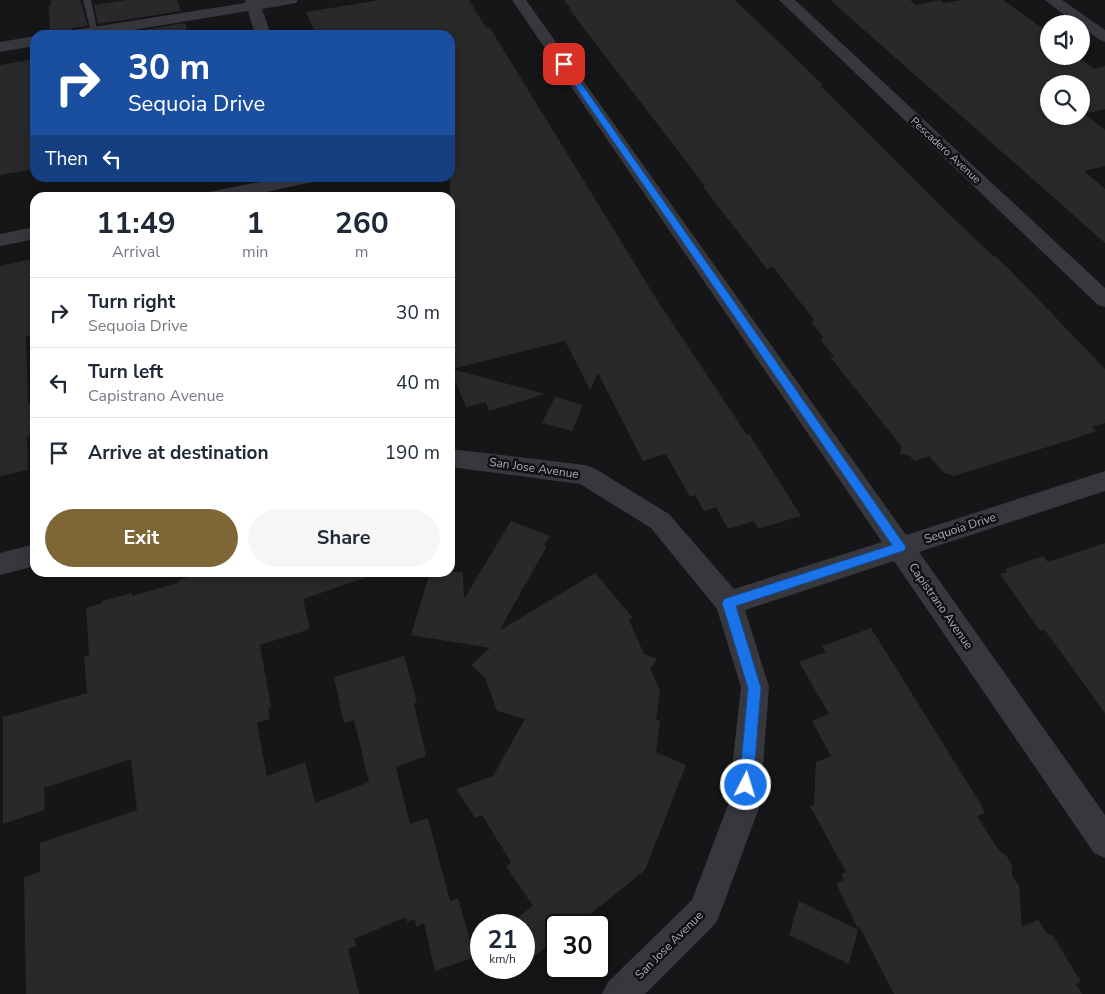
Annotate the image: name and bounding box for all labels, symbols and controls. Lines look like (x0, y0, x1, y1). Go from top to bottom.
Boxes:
map controls (1040, 15, 1090, 125)
button: sound (1040, 15, 1090, 65)
pin (543, 43, 585, 85)
text: 30 m (128, 44, 210, 91)
icon: right (45, 50, 110, 115)
icon: arrive (550, 50, 578, 78)
button: search (1040, 75, 1090, 125)
text: Sequoia Drive (128, 89, 265, 119)
street label: Pescadero Avenue (907, 114, 984, 187)
icon: left (98, 145, 126, 173)
text: Then (45, 146, 88, 172)
text: 11:49 (96, 203, 176, 244)
text: 1 (246, 203, 264, 244)
text: 260 (335, 203, 389, 244)
text: Arrival (112, 241, 160, 263)
text: min (242, 241, 268, 263)
text: m (355, 241, 369, 263)
text: Turn right (88, 289, 175, 315)
icon: right (45, 299, 73, 327)
text: 30 m (396, 300, 440, 326)
text: Sequoia Drive (88, 315, 188, 337)
text: Turn left (88, 359, 163, 385)
icon: left (45, 369, 73, 397)
text: 40 m (396, 370, 440, 396)
text: Capistrano Avenue (88, 385, 224, 407)
icon: arrive (45, 439, 73, 467)
text: Arrive at destination (88, 440, 269, 466)
text: 190 m (385, 440, 440, 466)
street label: San Jose Avenue (488, 454, 580, 482)
button: Exit (45, 509, 238, 567)
button: Share (248, 509, 440, 567)
street label: Sequoia Drive (922, 509, 998, 547)
street label: Capistrano Avenue (905, 560, 977, 652)
position arrow (719, 758, 771, 810)
street label: San Jose Avenue (631, 907, 707, 983)
speed limit sign: 30 (545, 914, 610, 979)
text: 21 (487, 923, 518, 957)
text: km/h (489, 951, 516, 967)

